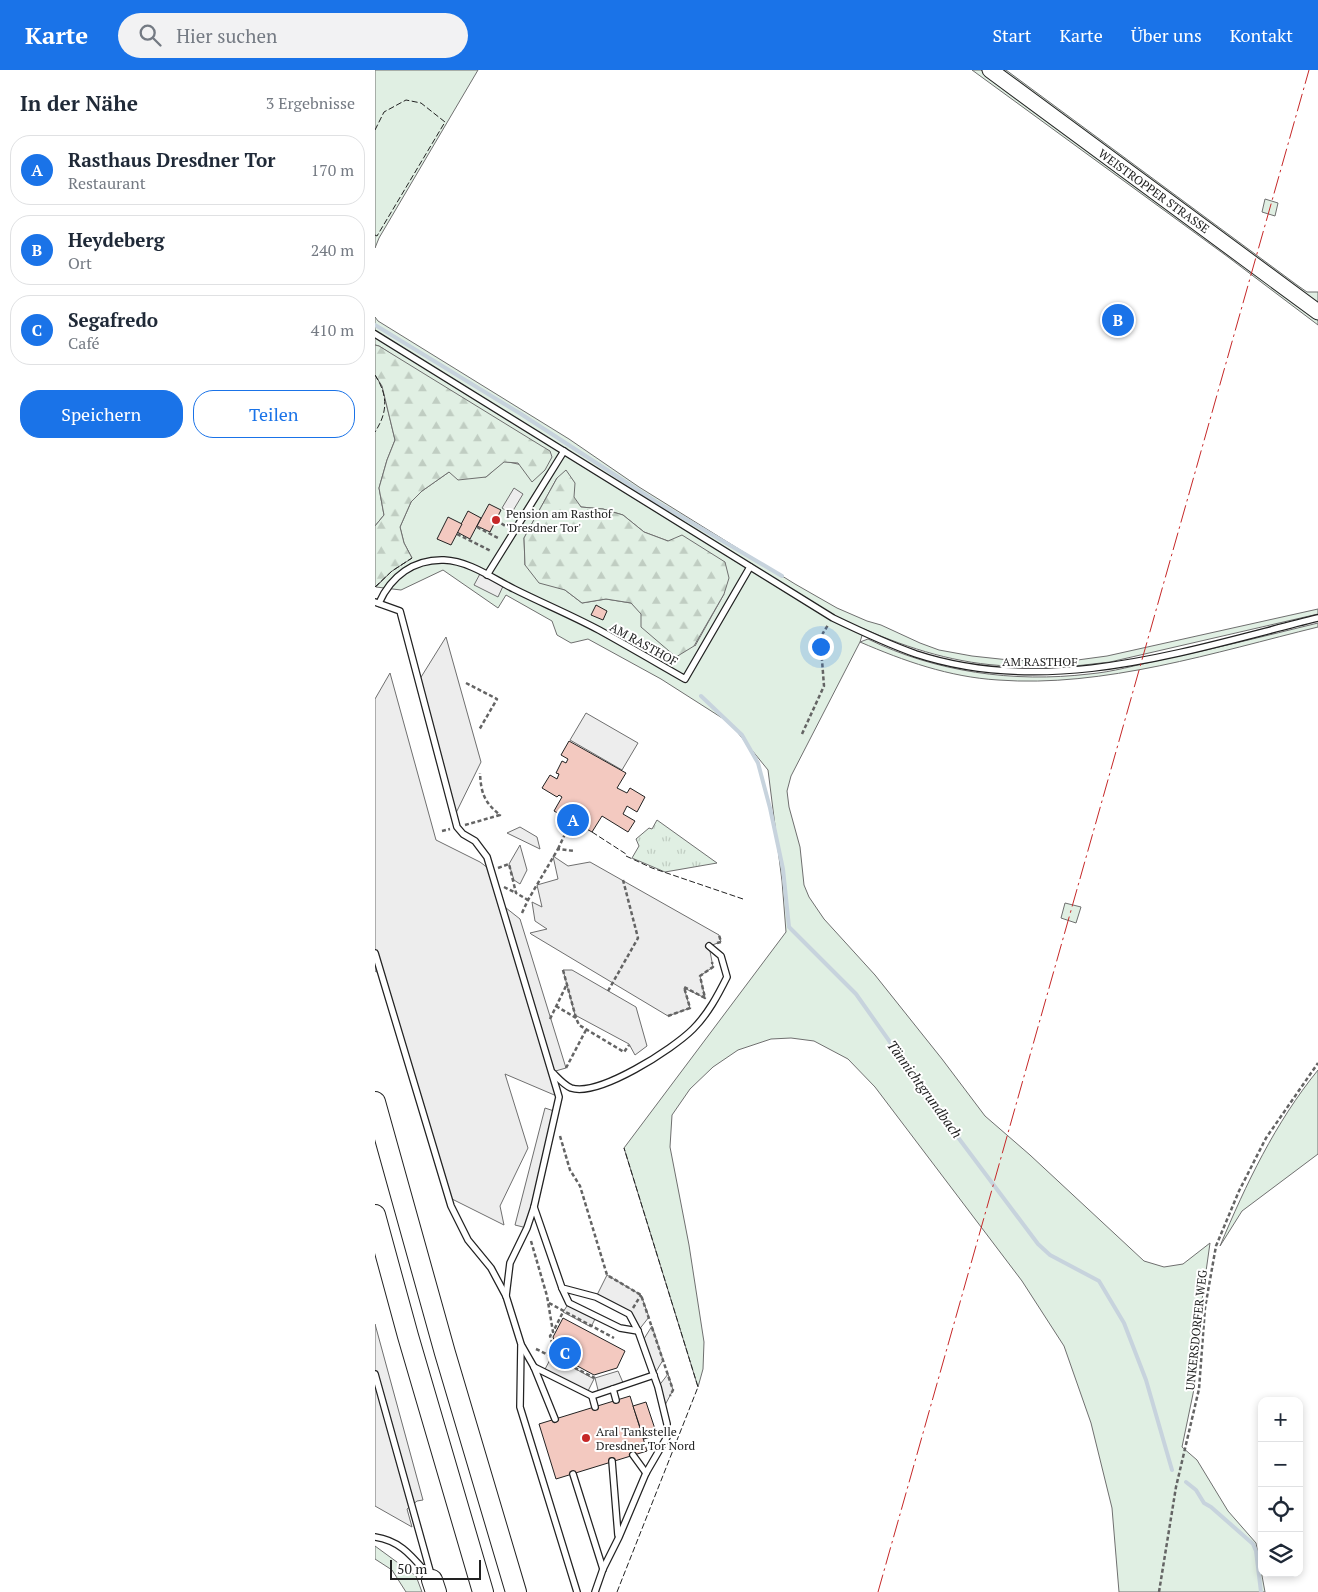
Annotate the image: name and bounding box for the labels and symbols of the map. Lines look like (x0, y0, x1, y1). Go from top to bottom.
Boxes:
street label: WEISTROPPER STRASSE (1095, 146, 1213, 236)
pin: B (1102, 301, 1134, 339)
place label: Pension am Rasthof 'Dresdner Tor' (506, 506, 613, 535)
marker: Pension am Rasthof 'Dresdner Tor' (490, 514, 502, 526)
street label: AM RASTHOF (607, 619, 681, 669)
your location (808, 634, 834, 660)
street label: AM RASTHOF (1002, 654, 1078, 669)
pin: A (557, 801, 589, 839)
water label: Tännichtgrundbach (883, 1036, 967, 1142)
street label: UNKERSDORFER WEG (1182, 1268, 1210, 1391)
pin: C (549, 1334, 581, 1372)
place label: Aral Tankstelle Dresdner Tor Nord (596, 1424, 696, 1453)
marker: Aral Tankstelle Dresdner Tor Nord (580, 1432, 592, 1444)
scale bar (390, 1557, 481, 1580)

